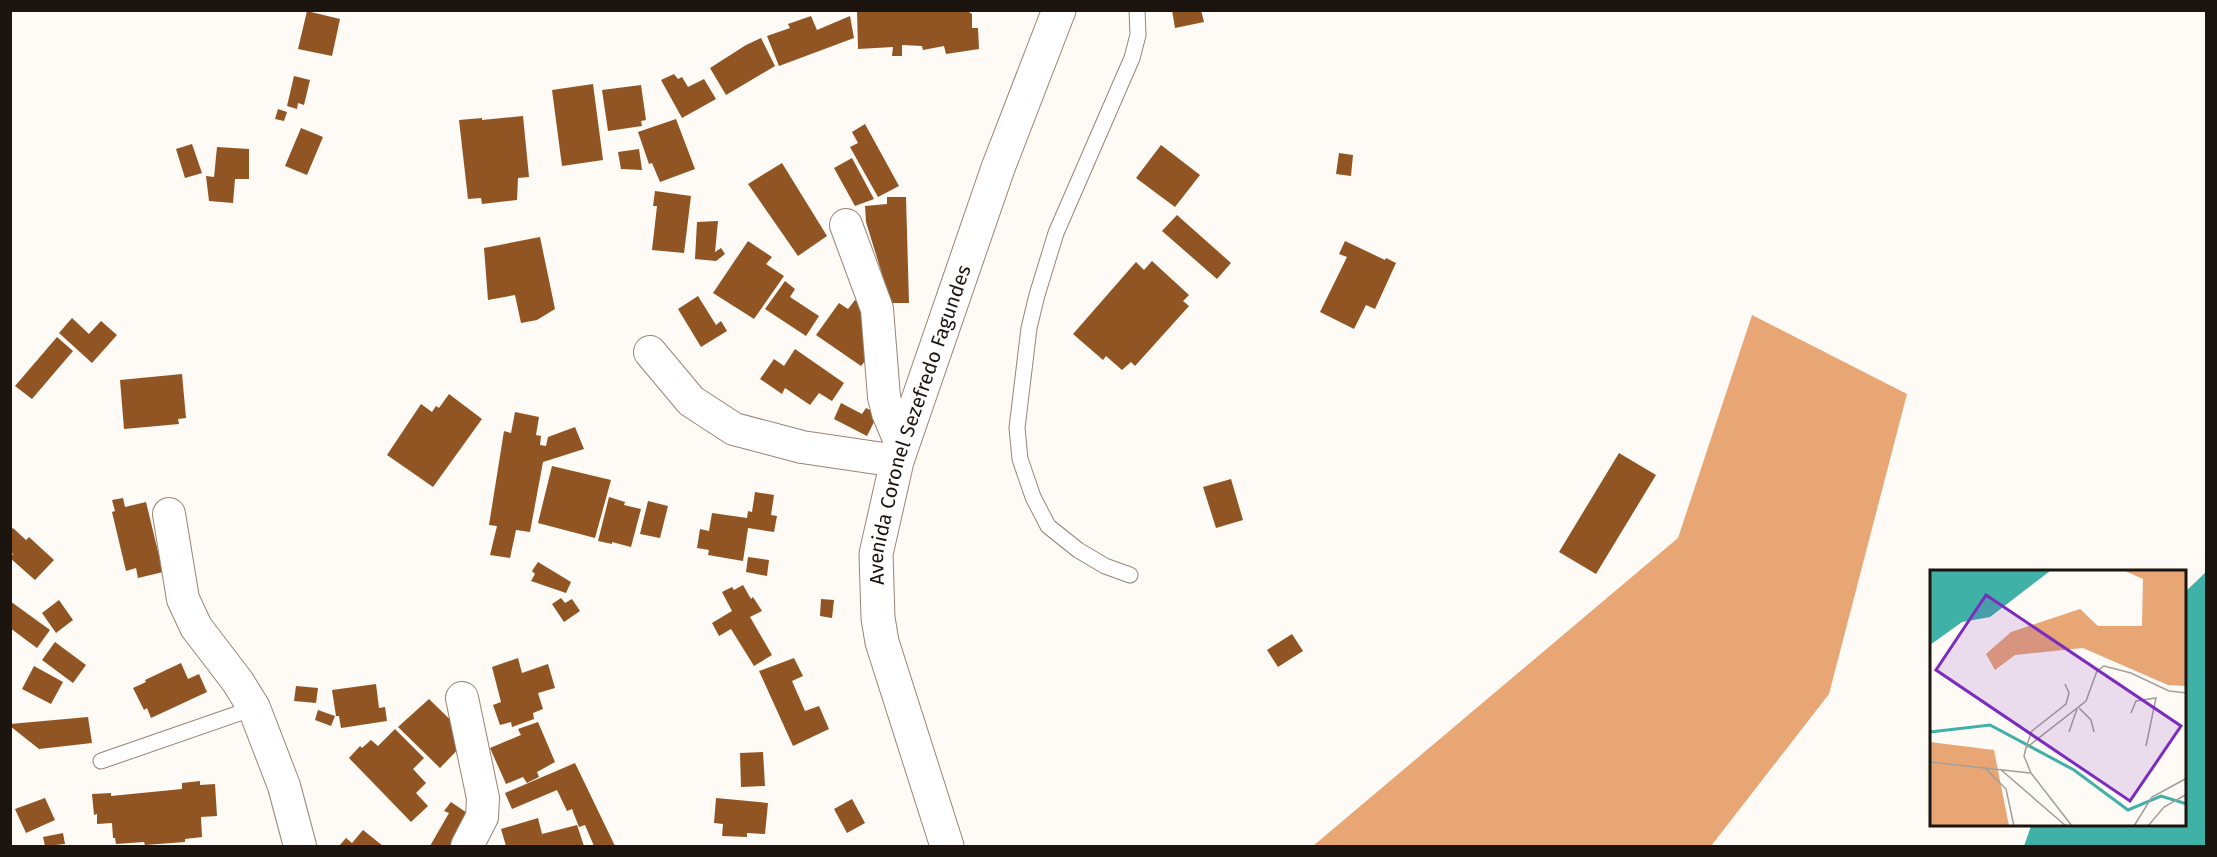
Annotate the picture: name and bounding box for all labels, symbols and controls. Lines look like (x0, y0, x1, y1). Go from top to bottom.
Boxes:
street label: Avenida Coronel Sezefredo Fagundes (864, 262, 976, 585)
inset map (1930, 570, 2187, 827)

